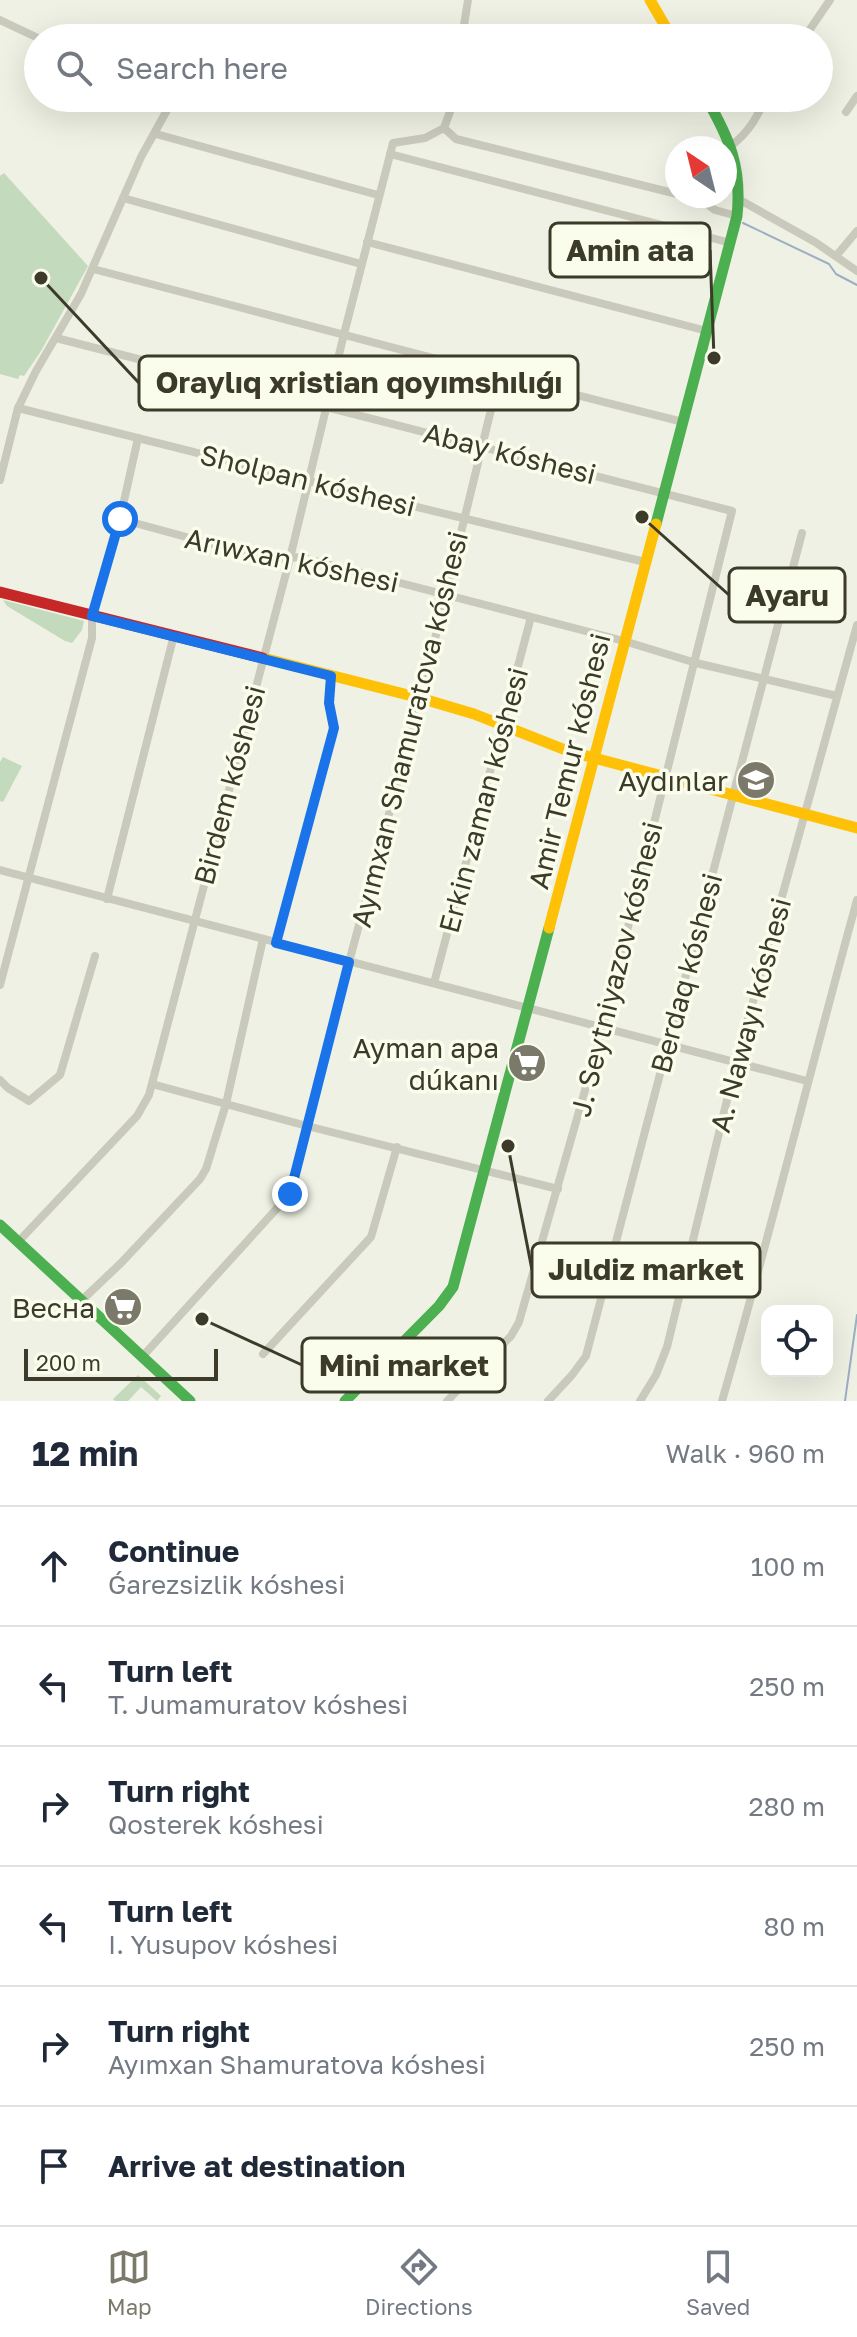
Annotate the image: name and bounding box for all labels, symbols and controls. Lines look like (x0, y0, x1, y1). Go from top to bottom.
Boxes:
search box (24, 24, 833, 112)
icon: search (52, 46, 96, 90)
text: Search here (116, 50, 288, 86)
north arrow (665, 136, 737, 208)
callout: Amin ata (550, 223, 710, 277)
text: Amin ata (566, 232, 694, 268)
callout: Oraylıq xristian qoyımshılıǵı (139, 356, 578, 410)
text: Oraylıq xristian qoyımshılıǵı (155, 364, 563, 400)
street label: Abay kóshesi (420, 416, 600, 490)
street label: Sholpan kóshesi (197, 437, 419, 523)
route start (102, 501, 138, 537)
street label: Arıwxan kóshesi (182, 521, 402, 599)
street label: Ayımxan Shamuratova kóshesi (344, 528, 474, 930)
callout: Ayaru (729, 568, 845, 622)
text: Ayaru (745, 577, 829, 613)
street label: Amir Temur kóshesi (521, 630, 617, 892)
street label: Erkin zaman kóshesi (432, 664, 534, 936)
street label: Birdem kóshesi (187, 682, 271, 888)
school or university icon: Aydınlar (735, 759, 777, 801)
place label: Aydınlar (618, 764, 728, 797)
street label: J. Seytniyazov kóshesi (563, 818, 669, 1120)
street label: Berdaq kóshesi (643, 869, 729, 1077)
street label: A. Nawayı kóshesi (703, 894, 797, 1136)
place label: Ayman apa dúkanı (353, 1031, 499, 1096)
supermarket icon: Ayman apa dúkanı (506, 1042, 548, 1084)
route end (272, 1176, 308, 1212)
callout: Juldiz market (532, 1243, 760, 1297)
text: Juldiz market (548, 1251, 744, 1287)
supermarket icon: Весна (102, 1286, 144, 1328)
place label: Весна (12, 1291, 95, 1324)
map controls (761, 1305, 833, 1377)
button: locate (761, 1305, 833, 1377)
callout: Mini market (302, 1338, 505, 1392)
scale bar (24, 1345, 218, 1381)
text: Mini market (319, 1347, 489, 1383)
text: 200 m (36, 1349, 101, 1376)
text: 12 min (32, 1433, 138, 1473)
text: Walk · 960 m (665, 1438, 825, 1469)
text: Continue (108, 1533, 239, 1569)
icon: ahead (32, 1544, 76, 1588)
text: 100 m (751, 1551, 825, 1582)
text: Ǵarezsizlik kóshesi (108, 1569, 345, 1600)
text: Turn left (108, 1653, 233, 1689)
icon: left (32, 1664, 76, 1708)
text: 250 m (749, 1671, 825, 1702)
text: T. Jumamuratov kóshesi (108, 1689, 408, 1720)
text: Turn right (108, 1773, 250, 1809)
icon: right (32, 1784, 76, 1828)
text: 280 m (748, 1791, 825, 1822)
text: Qosterek kóshesi (108, 1809, 324, 1840)
text: Turn left (108, 1893, 233, 1929)
icon: left (32, 1904, 76, 1948)
text: 80 m (764, 1911, 825, 1942)
text: I. Yusupov kóshesi (108, 1929, 338, 1960)
text: Turn right (108, 2013, 250, 2049)
icon: right (32, 2024, 76, 2068)
text: 250 m (749, 2031, 825, 2062)
text: Ayımxan Shamuratova kóshesi (108, 2049, 486, 2080)
icon: arrive (32, 2144, 76, 2188)
text: Arrive at destination (108, 2148, 405, 2184)
tab: Map (107, 2245, 152, 2320)
tab: Directions (365, 2245, 473, 2320)
tab: Saved (686, 2245, 750, 2320)

